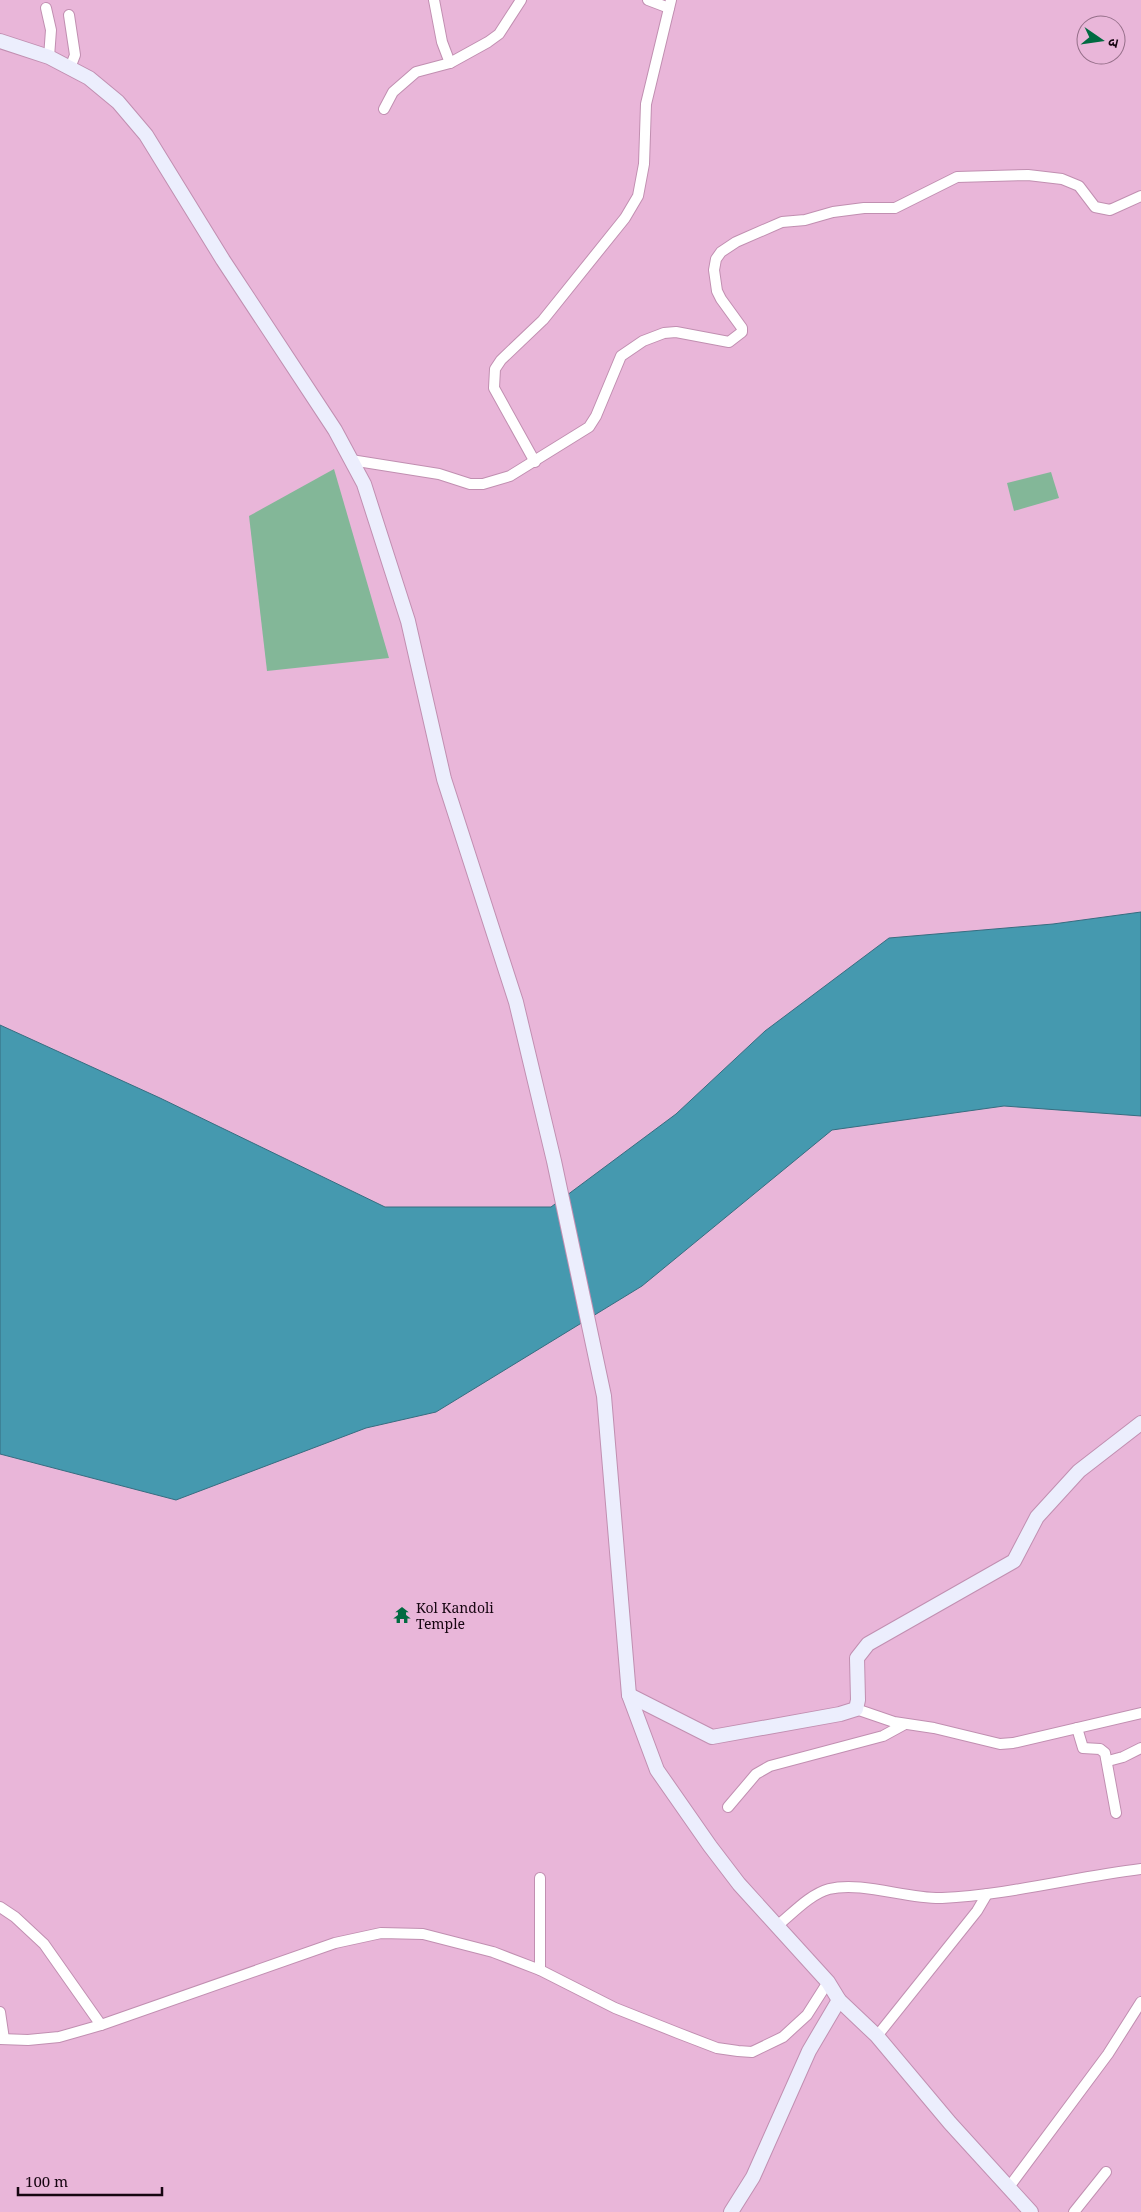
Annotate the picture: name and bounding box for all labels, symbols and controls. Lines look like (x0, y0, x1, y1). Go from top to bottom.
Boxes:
north arrow (1076, 15, 1126, 65)
text: उ (1104, 37, 1124, 50)
place label: Kol Kandoli Temple (416, 1598, 494, 1633)
temple icon: Kol Kandoli Temple (392, 1605, 412, 1625)
scale bar (18, 2164, 161, 2196)
text: 100 m (25, 2171, 68, 2191)

